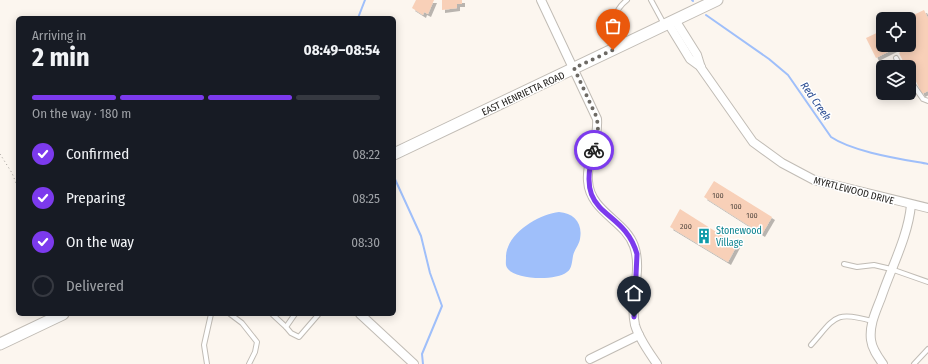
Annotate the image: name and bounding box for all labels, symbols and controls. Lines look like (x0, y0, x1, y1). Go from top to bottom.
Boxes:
pin (596, 9, 630, 50)
map controls (876, 12, 916, 100)
button: locate (876, 12, 916, 52)
icon: bag (602, 15, 624, 37)
text: Arriving in (32, 28, 86, 43)
text: 08:49–08:54 (303, 41, 380, 59)
text: 2 min (32, 42, 90, 73)
button: layers (876, 60, 916, 100)
street label: EAST HENRIETTA ROAD (480, 69, 567, 118)
water label: Red Creek (798, 80, 834, 124)
text: On the way · 180 m (32, 106, 131, 121)
courier (574, 130, 614, 170)
icon: bike (583, 139, 605, 161)
icon: check (32, 143, 54, 165)
text: Confirmed (66, 145, 129, 163)
text: 08:22 (353, 147, 380, 162)
street label: MYRTLEWOOD DRIVE (812, 174, 896, 208)
icon: check (32, 187, 54, 209)
text: Preparing (66, 189, 125, 207)
text: 08:25 (352, 191, 380, 206)
house number: 100 (712, 191, 724, 200)
house number: 100 (730, 202, 742, 211)
house number: 100 (746, 211, 758, 220)
house number: 200 (680, 222, 692, 231)
place label: Stonewood Village (716, 225, 762, 249)
building icon: Stonewood Village (695, 227, 713, 245)
icon: check (32, 231, 54, 253)
text: On the way (66, 233, 134, 251)
text: 08:30 (351, 235, 380, 250)
pin (617, 276, 651, 317)
text: Delivered (66, 277, 124, 295)
icon: home (623, 282, 645, 304)

